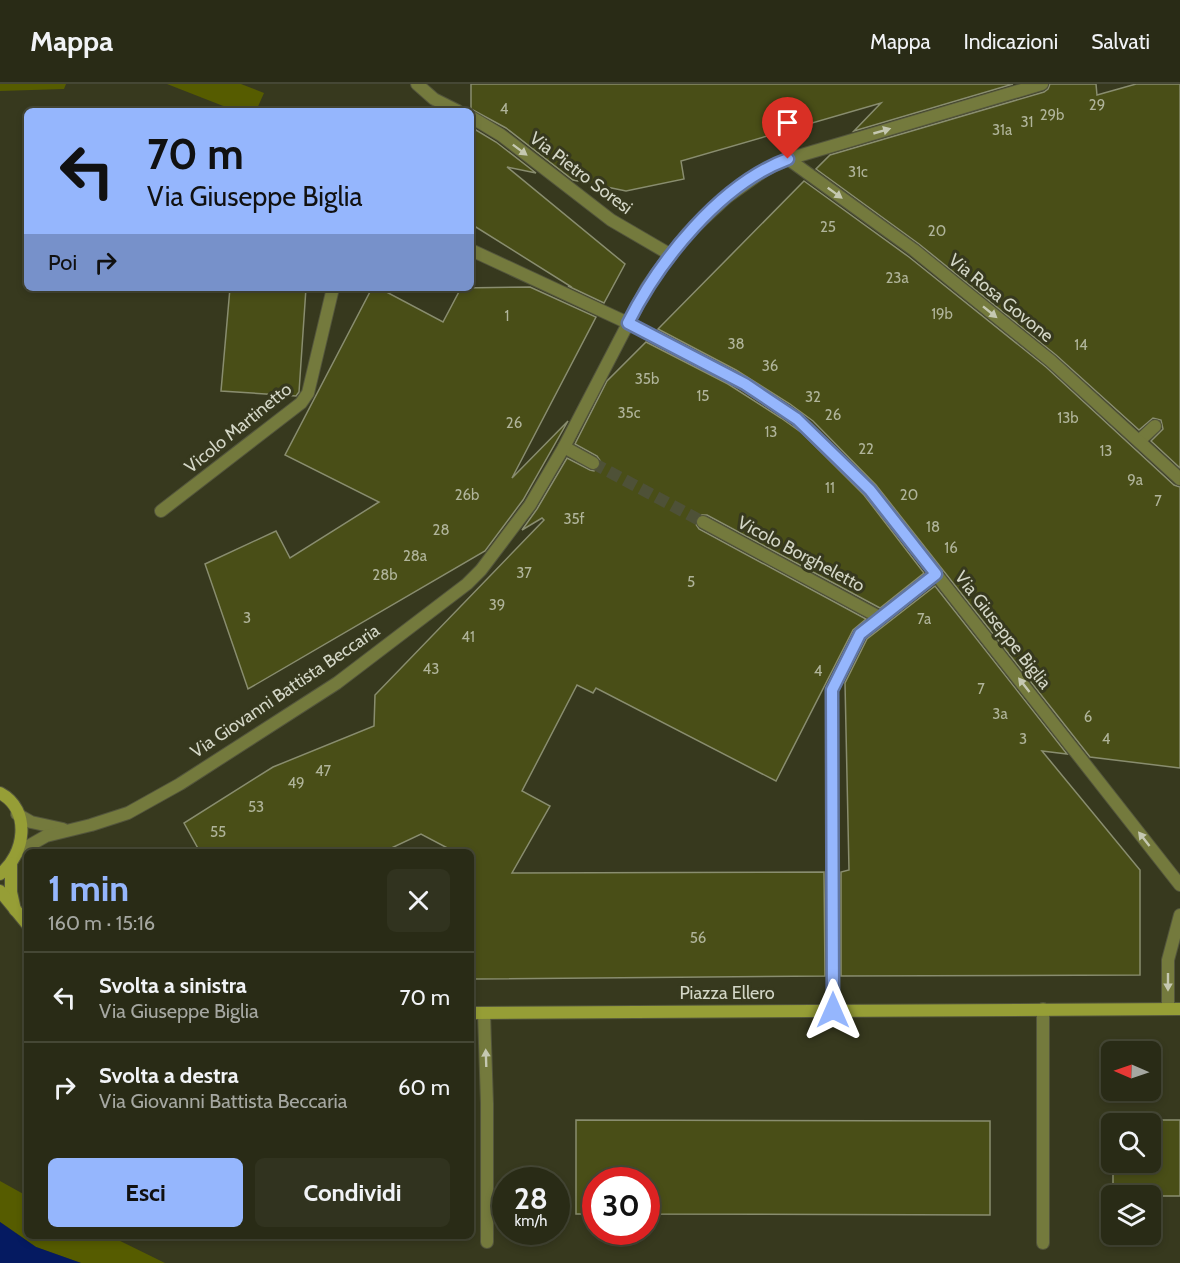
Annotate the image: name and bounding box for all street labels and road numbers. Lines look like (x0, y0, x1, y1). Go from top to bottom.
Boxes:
street label: Via Pietro Soresi (525, 127, 637, 219)
street label: Via Rosa Govone (944, 249, 1058, 347)
street label: Vicolo Martinetto (180, 378, 296, 478)
street label: Vicolo Borgheletto (734, 511, 869, 597)
street label: Via Giuseppe Biglia (950, 567, 1056, 694)
street label: Via Giovanni Battista Beccaria (186, 619, 384, 763)
street label: Piazza Ellero (679, 982, 775, 1004)

